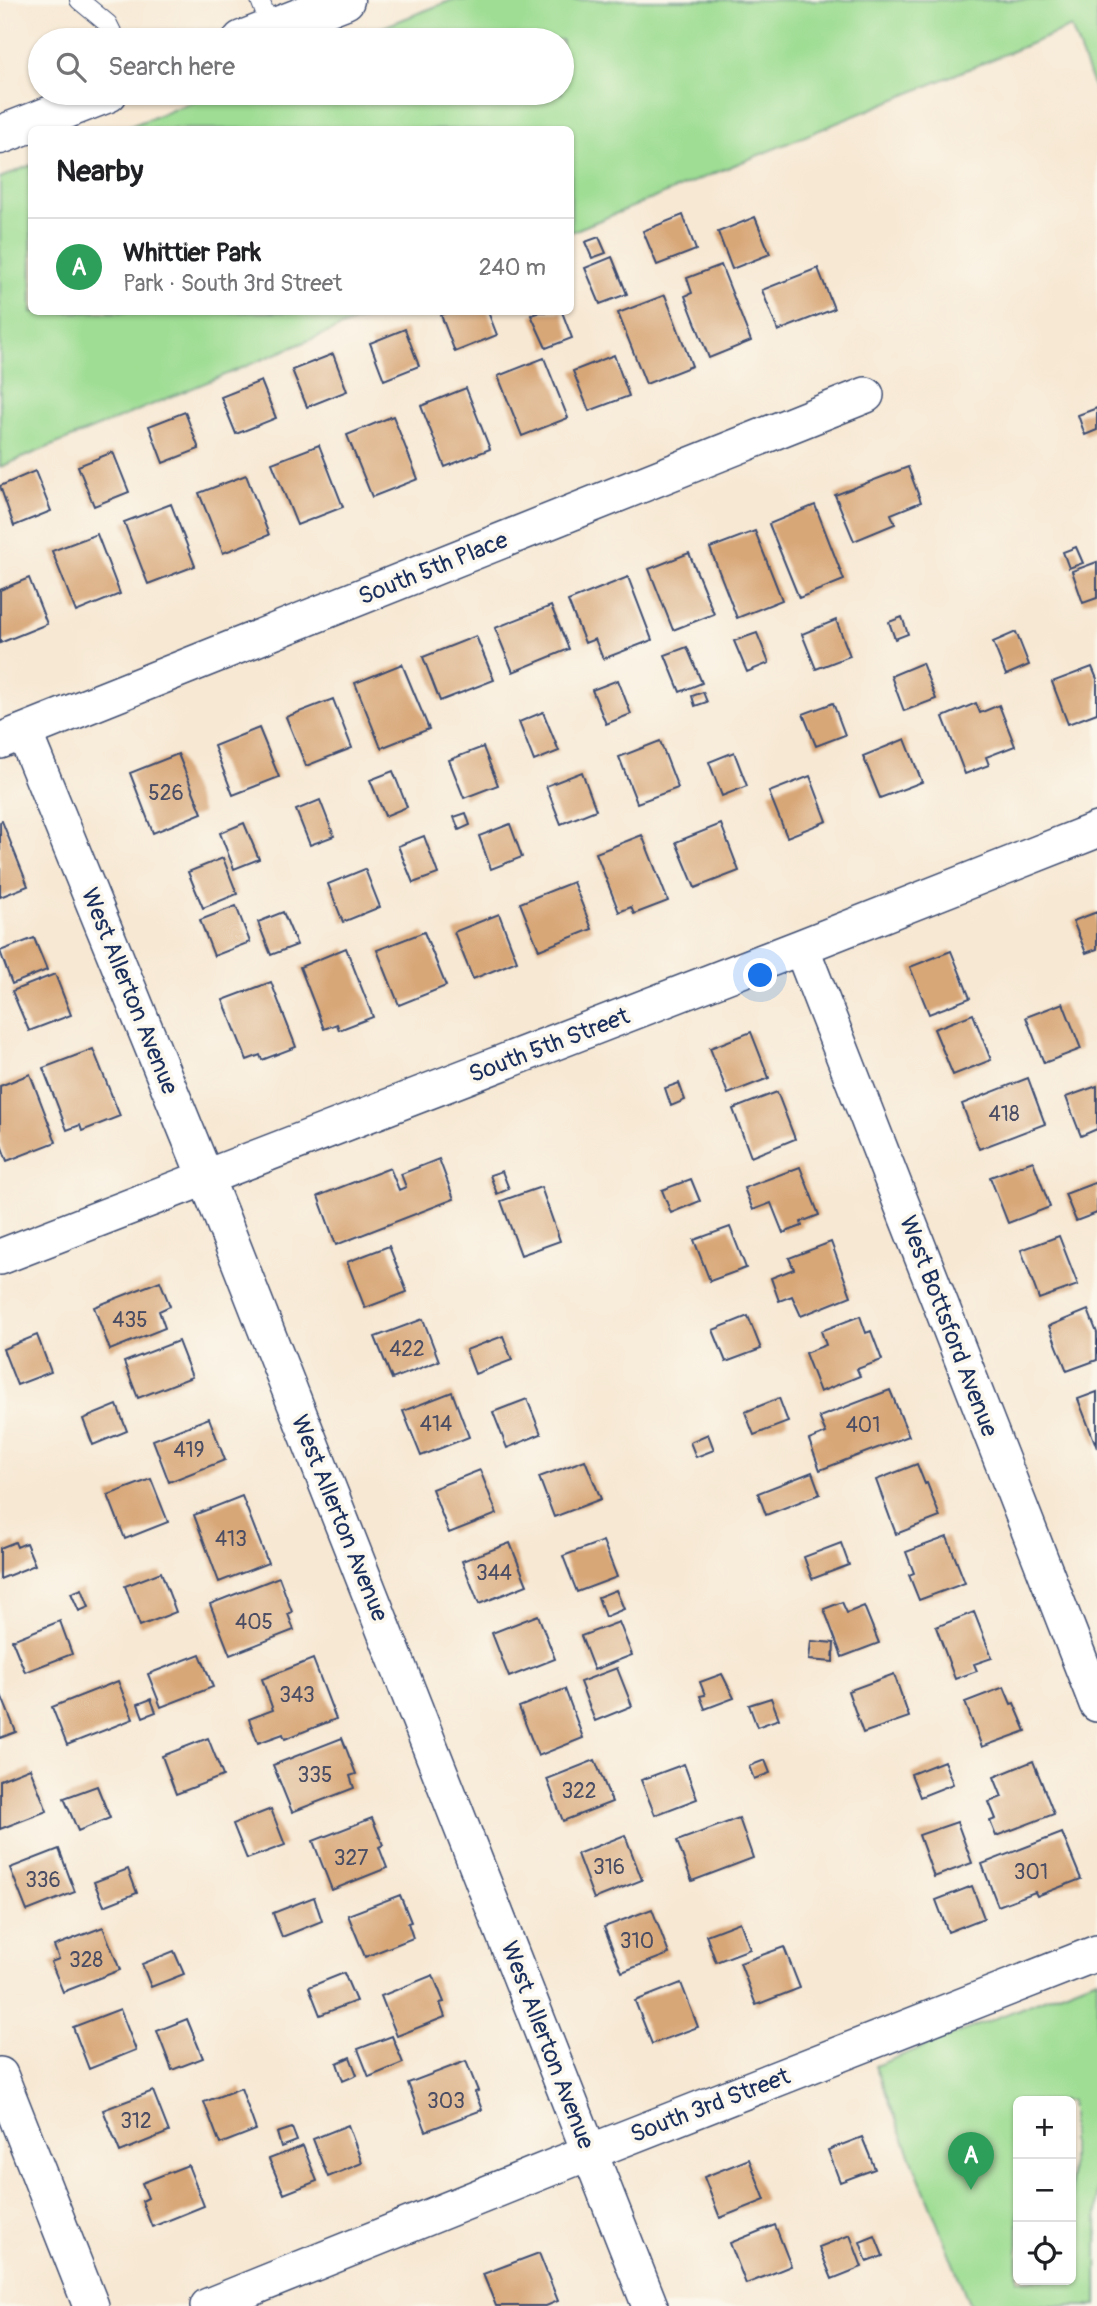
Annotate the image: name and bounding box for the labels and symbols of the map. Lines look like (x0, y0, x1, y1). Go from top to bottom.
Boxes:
street label: South 5th Place (354, 525, 512, 612)
house number: 526 (148, 780, 184, 807)
street label: West Allerton Avenue (75, 884, 184, 1099)
your location (743, 958, 777, 992)
street label: South 5th Street (465, 1001, 634, 1089)
house number: 418 (989, 1101, 1019, 1128)
street label: West Bottsford Avenue (893, 1212, 1004, 1441)
house number: 435 (112, 1307, 148, 1334)
house number: 422 (389, 1336, 425, 1363)
street label: West Allerton Avenue (285, 1411, 394, 1626)
house number: 414 (420, 1411, 452, 1438)
house number: 401 (846, 1412, 880, 1439)
house number: 419 (173, 1437, 205, 1464)
house number: 413 (215, 1526, 247, 1553)
house number: 344 (476, 1560, 512, 1587)
house number: 405 (235, 1609, 273, 1636)
house number: 343 (279, 1682, 315, 1709)
house number: 335 (298, 1762, 332, 1789)
house number: 322 (561, 1778, 597, 1805)
house number: 327 (334, 1845, 368, 1872)
house number: 316 (593, 1854, 625, 1881)
house number: 301 (1014, 1859, 1048, 1886)
house number: 336 (25, 1867, 61, 1894)
house number: 310 (620, 1928, 654, 1955)
street label: West Allerton Avenue (495, 1937, 601, 2153)
house number: 328 (69, 1947, 103, 1974)
street label: South 3rd Street (626, 2062, 794, 2149)
house number: 303 (427, 2088, 465, 2115)
house number: 312 (120, 2108, 152, 2135)
pin: A (948, 2132, 994, 2190)

